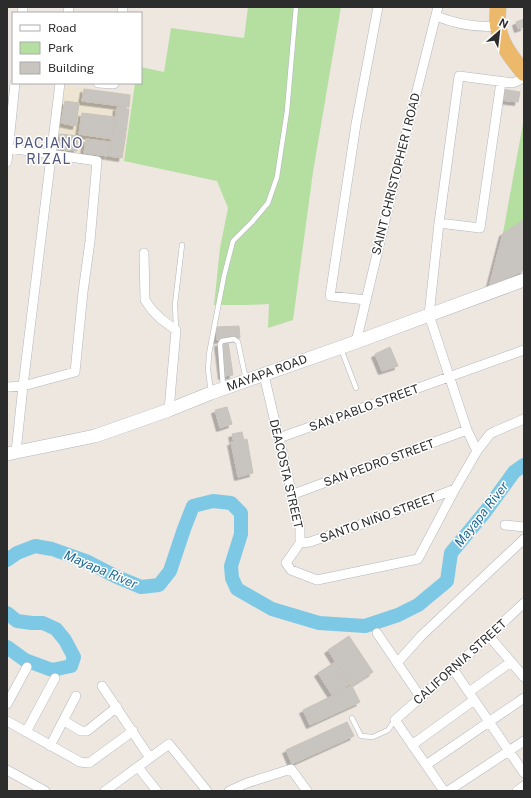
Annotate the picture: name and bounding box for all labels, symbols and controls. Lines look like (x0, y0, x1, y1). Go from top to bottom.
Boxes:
legend (12, 12, 142, 84)
north arrow (479, 12, 519, 52)
text: N (497, 16, 510, 30)
text: Road (48, 21, 76, 35)
text: Park (48, 41, 74, 55)
text: Building (48, 61, 94, 75)
street label: SAINT CHRISTOPHER I ROAD (369, 92, 423, 256)
district label: PACIANO RIZAL (15, 135, 83, 167)
street label: MAYAPA ROAD (225, 352, 309, 394)
street label: SAN PABLO STREET (307, 382, 421, 434)
street label: DEACOSTA STREET (267, 418, 305, 530)
street label: SAN PEDRO STREET (322, 436, 436, 490)
water label: Mayapa River (451, 479, 511, 550)
street label: SANTO NIÑO STREET (318, 490, 438, 546)
water label: Mayapa River (62, 547, 140, 592)
street label: CALIFORNIA STREET (411, 617, 509, 707)

